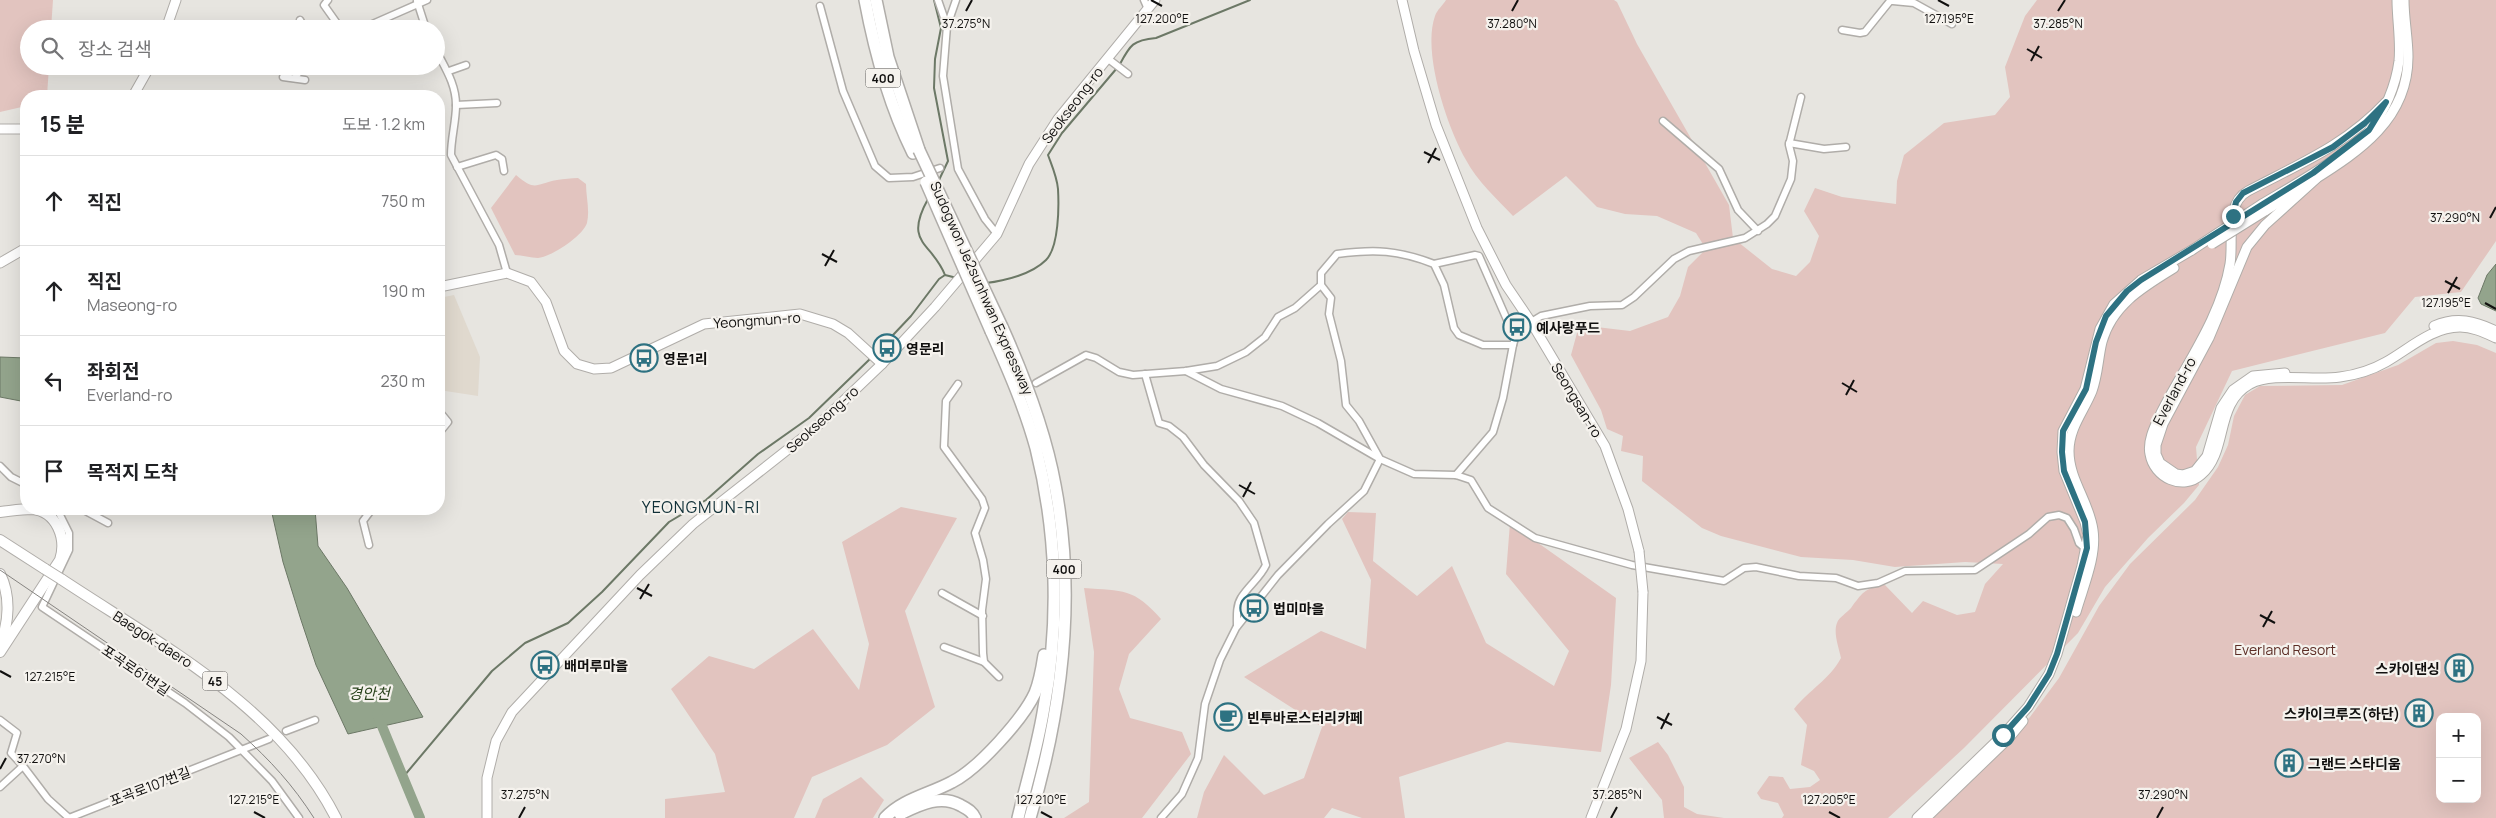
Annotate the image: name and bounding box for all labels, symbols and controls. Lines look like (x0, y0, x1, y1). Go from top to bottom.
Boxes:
text: 127.200°E (1135, 10, 1189, 27)
text: 127.195°E (1924, 10, 1974, 27)
text: 37.275°N (942, 15, 990, 32)
text: 37.280°N (1487, 15, 1537, 32)
text: 37.285°N (2033, 15, 2083, 32)
search box (20, 20, 445, 75)
icon: search (38, 34, 66, 62)
text: 장소 검색 (78, 36, 152, 62)
street label: Seokseong-ro (1037, 63, 1107, 147)
road number: 400 (866, 68, 900, 88)
text: 15 분 (40, 110, 85, 138)
text: 도보 · 1.2 km (342, 113, 425, 135)
street label: Sudogwon Je2sunhwan Expressway (926, 178, 1038, 398)
icon: ahead (40, 187, 68, 215)
text: 직진 (87, 189, 122, 215)
text: 750 m (381, 190, 425, 212)
route end (2222, 205, 2245, 228)
text: 37.290°N (2430, 209, 2480, 226)
text: 직진 (87, 268, 122, 294)
icon: ahead (40, 277, 68, 305)
text: 190 m (382, 280, 425, 302)
text: Maseong-ro (87, 294, 177, 316)
text: 127.195°E (2421, 294, 2471, 311)
street label: Yeongmun-ro (713, 307, 801, 333)
bus stop icon: 예사랑푸드 (1502, 312, 1532, 342)
place label: 예사랑푸드 (1536, 318, 1601, 337)
bus stop icon: 영문리 (872, 333, 902, 363)
place label: 영문리 (906, 339, 945, 358)
bus stop icon: 영문1리 (629, 343, 659, 373)
place label: 영문1리 (663, 349, 708, 368)
street label: Everland-ro (2148, 354, 2200, 428)
text: 좌회전 (87, 358, 139, 384)
street label: Seongsan-ro (1547, 359, 1607, 441)
icon: left (40, 367, 68, 395)
text: 230 m (381, 370, 425, 392)
street label: Seokseong-ro (782, 381, 862, 457)
text: Everland-ro (87, 384, 172, 406)
icon: arrive (40, 457, 68, 485)
text: 목적지 도착 (87, 459, 178, 485)
district label: YEONGMUN-RI (642, 496, 760, 518)
road number: 400 (1046, 560, 1082, 578)
bus stop icon: 법미마을 (1239, 593, 1269, 623)
place label: 법미마을 (1273, 599, 1325, 618)
street label: Baegok-daero (110, 606, 196, 672)
street label: 포곡로61번길 (98, 640, 174, 700)
park label: Everland Resort (2234, 640, 2336, 659)
bus stop icon: 배머루마을 (530, 650, 560, 680)
building icon: 스카이댄싱 (2444, 653, 2474, 683)
place label: 배머루마을 (564, 656, 629, 675)
place label: 스카이댄싱 (2376, 659, 2440, 678)
text: 127.215°E (25, 668, 75, 685)
road number: 45 (202, 671, 228, 690)
water label: 경안천 (348, 683, 392, 704)
building icon: 스카이크루즈(하단) (2404, 698, 2434, 728)
cafe icon: 빈투바로스터리카페 (1213, 702, 1243, 732)
place label: 스카이크루즈(하단) (2284, 704, 2400, 723)
place label: 빈투바로스터리카페 (1247, 708, 1363, 727)
map controls (2436, 713, 2481, 803)
button: + (2436, 713, 2481, 758)
route start (1992, 724, 2015, 747)
building icon: 그랜드 스타디움 (2274, 748, 2304, 778)
text: 37.270°N (17, 750, 65, 767)
place label: 그랜드 스타디움 (2308, 754, 2401, 773)
button: − (2436, 758, 2481, 803)
street label: 포곡로107번길 (107, 762, 193, 810)
text: 37.275°N (501, 786, 549, 803)
text: 37.285°N (1592, 786, 1642, 803)
text: 37.290°N (2138, 786, 2188, 803)
text: 127.215°E (229, 791, 279, 808)
text: 127.210°E (1016, 791, 1067, 808)
text: 127.205°E (1802, 791, 1856, 808)

